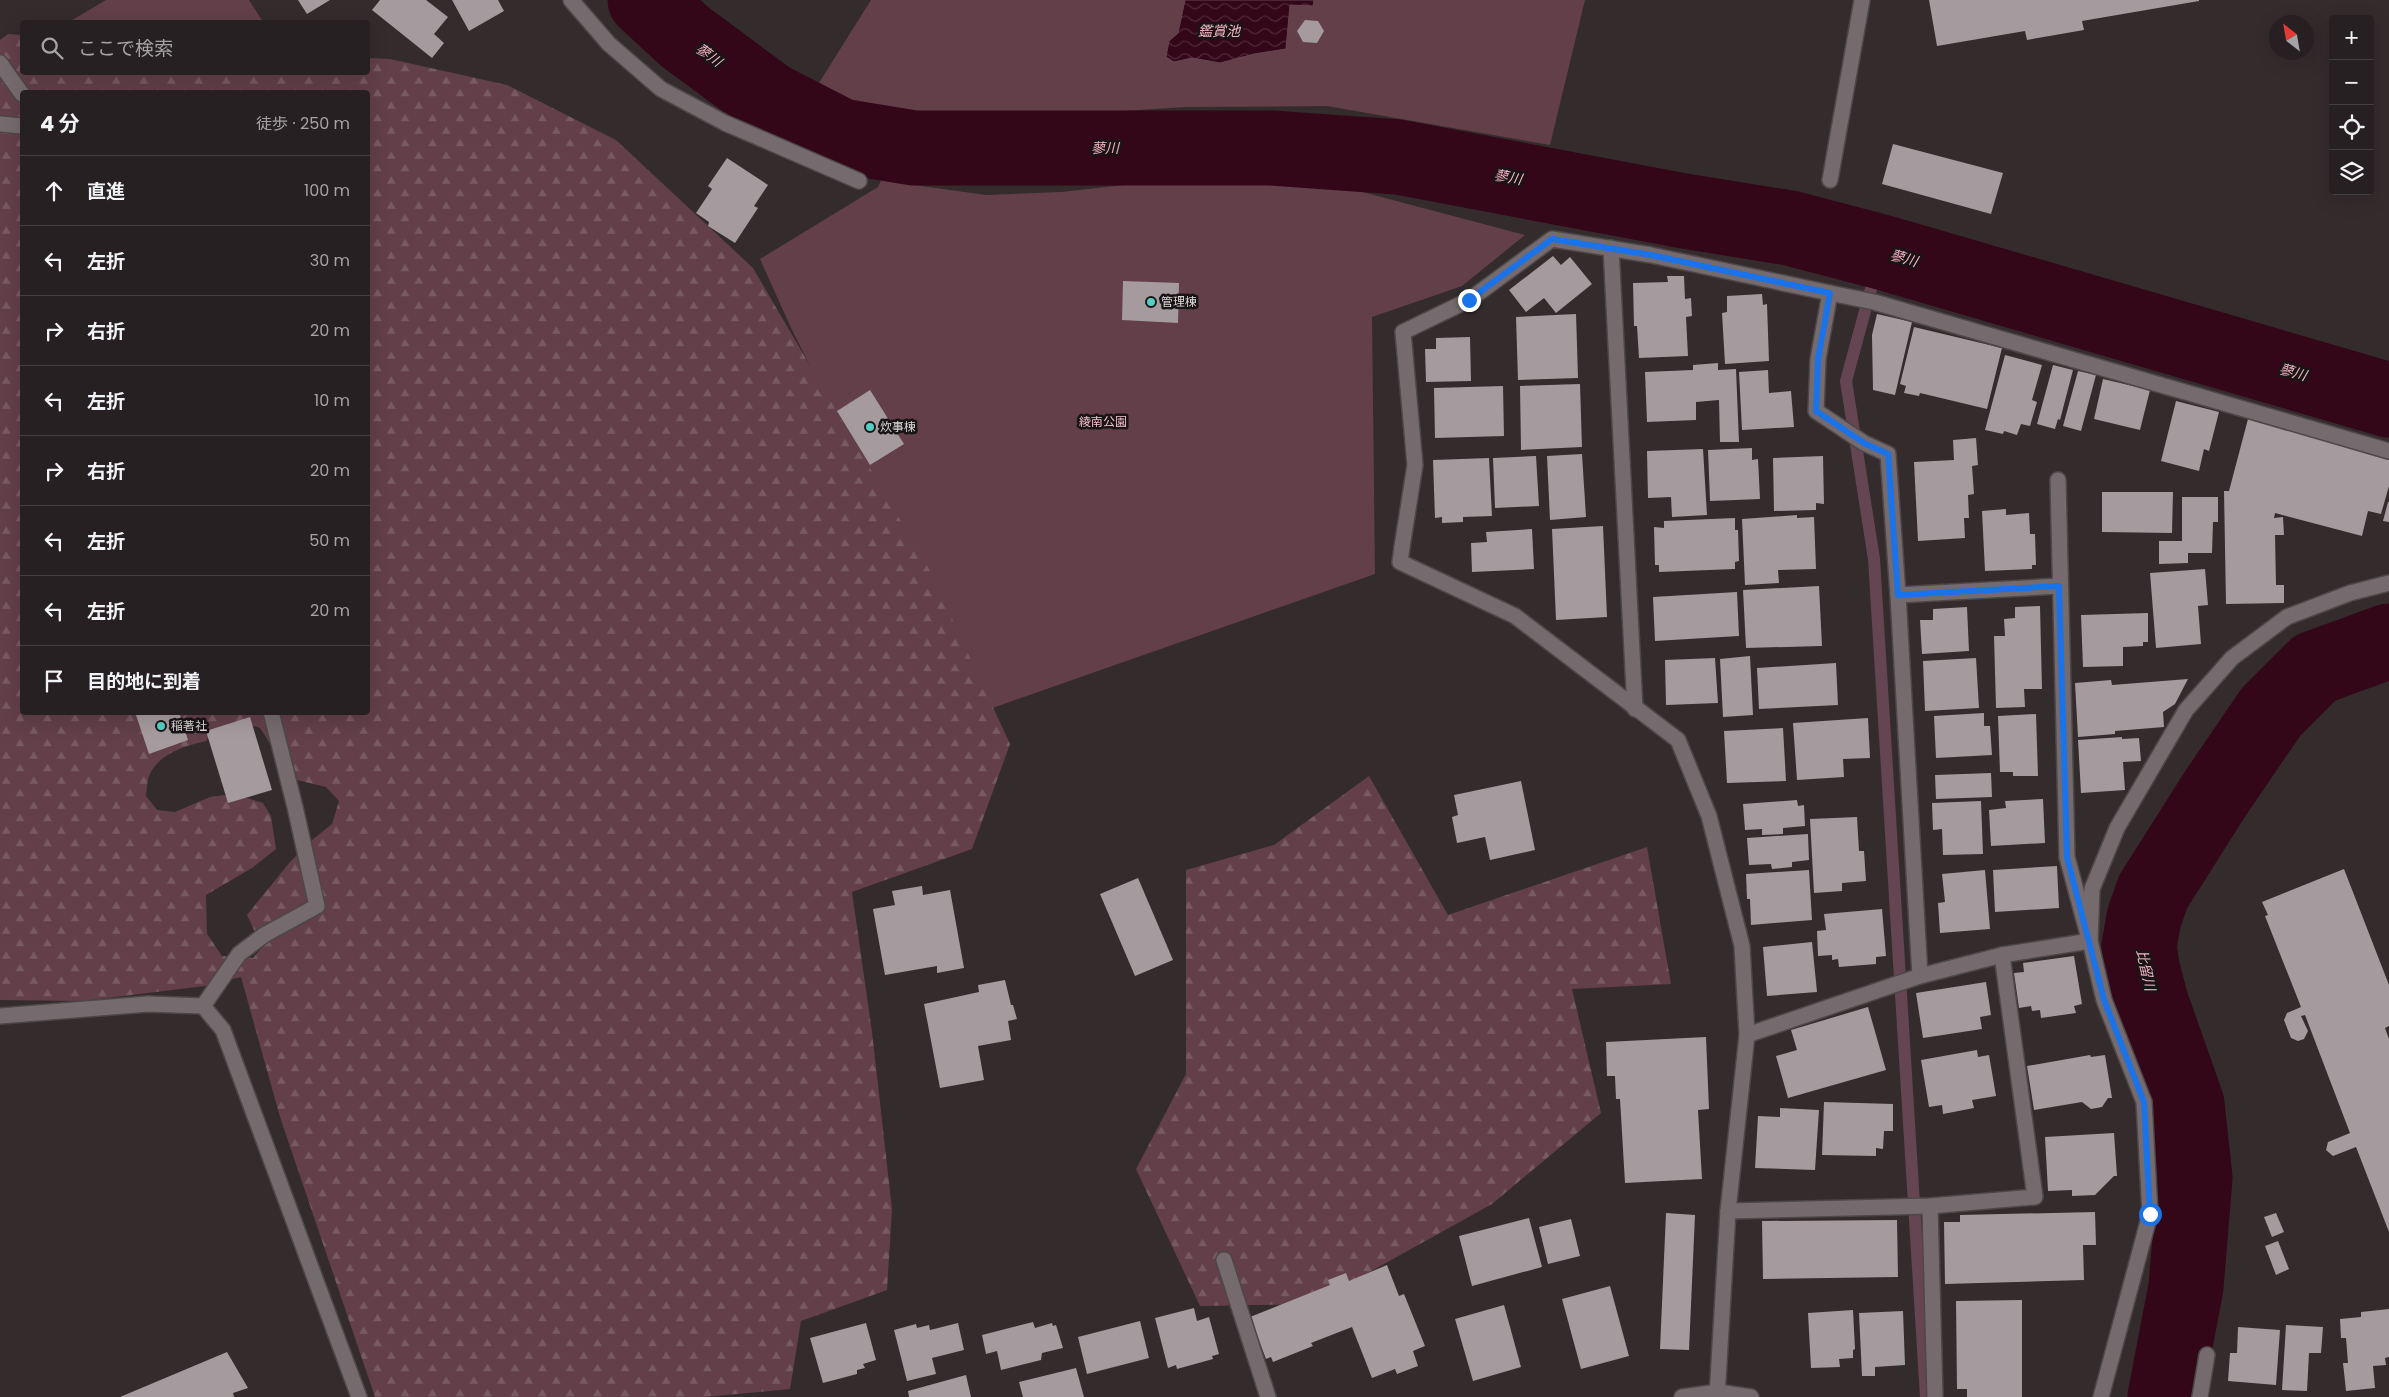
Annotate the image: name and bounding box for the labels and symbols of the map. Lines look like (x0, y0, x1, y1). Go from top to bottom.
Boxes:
north arrow (2269, 15, 2314, 60)
water label: 鑑賞池 (1198, 21, 1242, 41)
water label: 蓼川 (692, 39, 728, 72)
water label: 蓼川 (1091, 138, 1121, 158)
water label: 蓼川 (1492, 165, 1525, 190)
water label: 蓼川 (1888, 245, 1922, 272)
route end (1458, 289, 1481, 312)
place label: 管理棟 (1161, 293, 1197, 310)
marker: 管理棟 (1145, 296, 1157, 308)
water label: 蓼川 (2277, 359, 2311, 386)
park label: 綾南公園 (1079, 413, 1127, 430)
place label: 炊事棟 (880, 418, 916, 435)
marker: 炊事棟 (864, 421, 876, 433)
place label: 稲著社 (171, 717, 207, 734)
marker: 稲著社 (155, 720, 167, 732)
water label: 比留川 (2132, 947, 2161, 995)
route start (2139, 1203, 2162, 1226)

